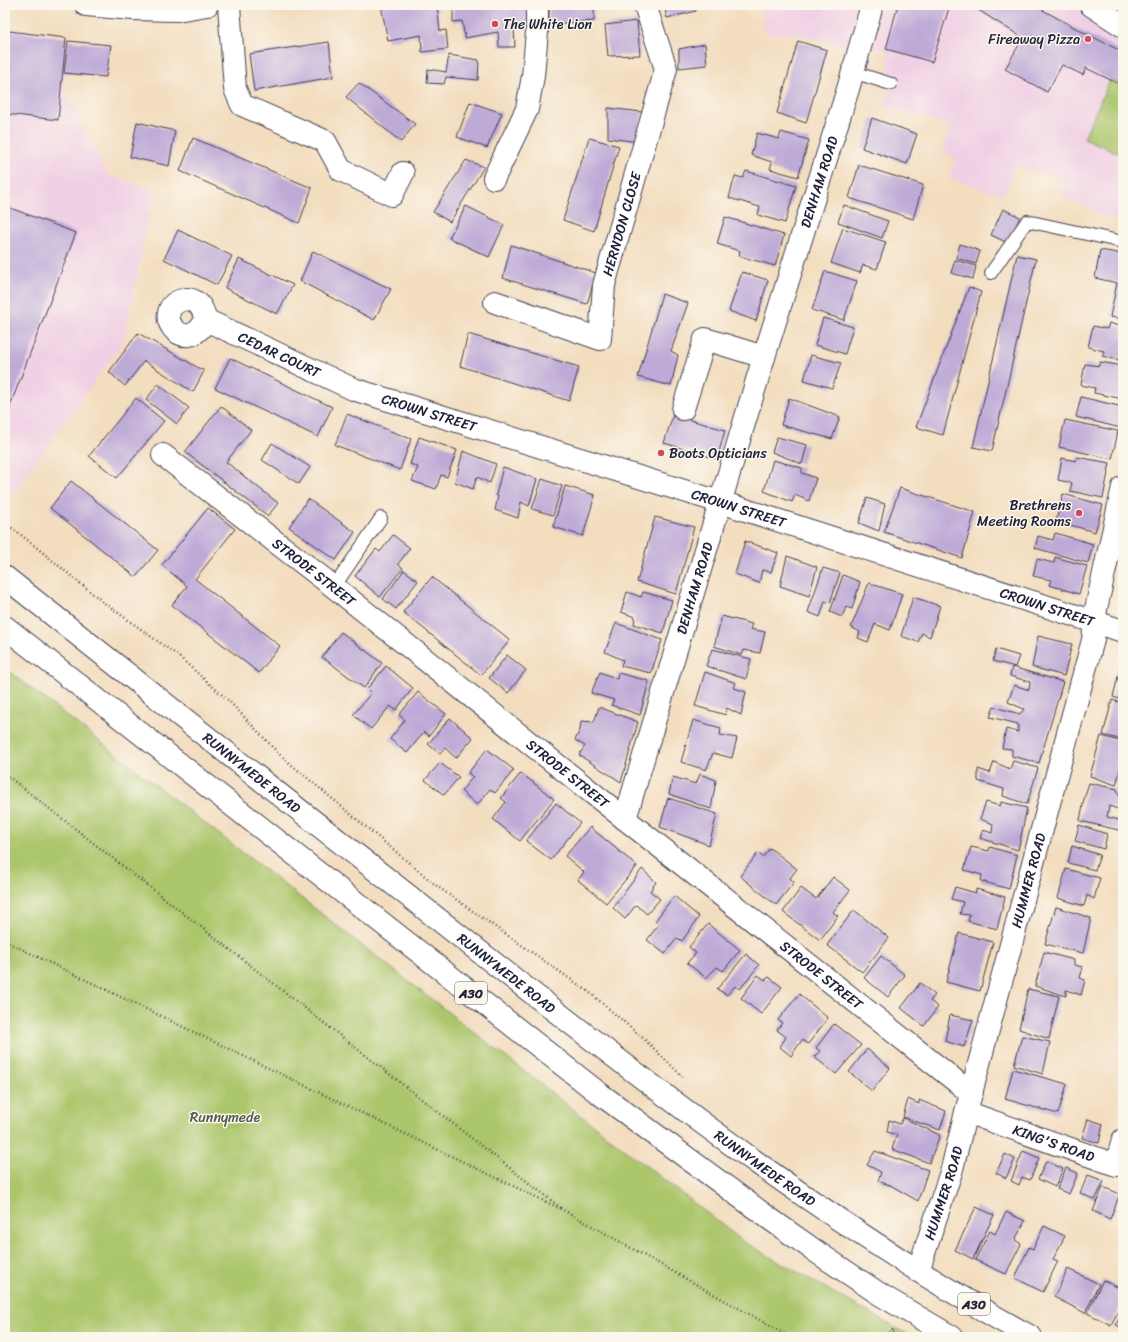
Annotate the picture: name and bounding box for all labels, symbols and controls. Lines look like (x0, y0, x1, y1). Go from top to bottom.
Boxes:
place label: The White Lion (503, 12, 593, 37)
marker: The White Lion (490, 19, 500, 29)
place label: Fireaway Pizza (988, 27, 1080, 52)
marker: Fireaway Pizza (1083, 34, 1093, 44)
street label: DENHAM ROAD (793, 132, 846, 231)
street label: HERNDON CLOSE (595, 168, 649, 279)
street label: CEDAR COURT (234, 325, 325, 385)
street label: CROWN STREET (378, 387, 481, 440)
place label: Boots Opticians (669, 441, 767, 466)
marker: Boots Opticians (656, 448, 666, 458)
street label: CROWN STREET (688, 482, 791, 536)
place label: Brethrens Meeting Rooms (977, 493, 1072, 534)
marker: Brethrens Meeting Rooms (1074, 508, 1084, 518)
street label: STRODE STREET (266, 531, 363, 614)
street label: DENHAM ROAD (669, 539, 721, 638)
street label: CROWN STREET (997, 580, 1099, 635)
street label: RUNNYMEDE ROAD (197, 726, 307, 820)
street label: STRODE STREET (520, 733, 616, 816)
street label: HUMMER ROAD (1004, 830, 1054, 931)
street label: RUNNYMEDE ROAD (451, 927, 562, 1021)
street label: STRODE STREET (774, 934, 870, 1017)
road number: A30 (455, 982, 487, 1004)
park label: Runnymede (190, 1105, 260, 1130)
street label: KING'S ROAD (1009, 1117, 1099, 1170)
street label: RUNNYMEDE ROAD (709, 1124, 821, 1214)
street label: HUMMER ROAD (917, 1143, 970, 1244)
road number: A30 (958, 1293, 990, 1315)

